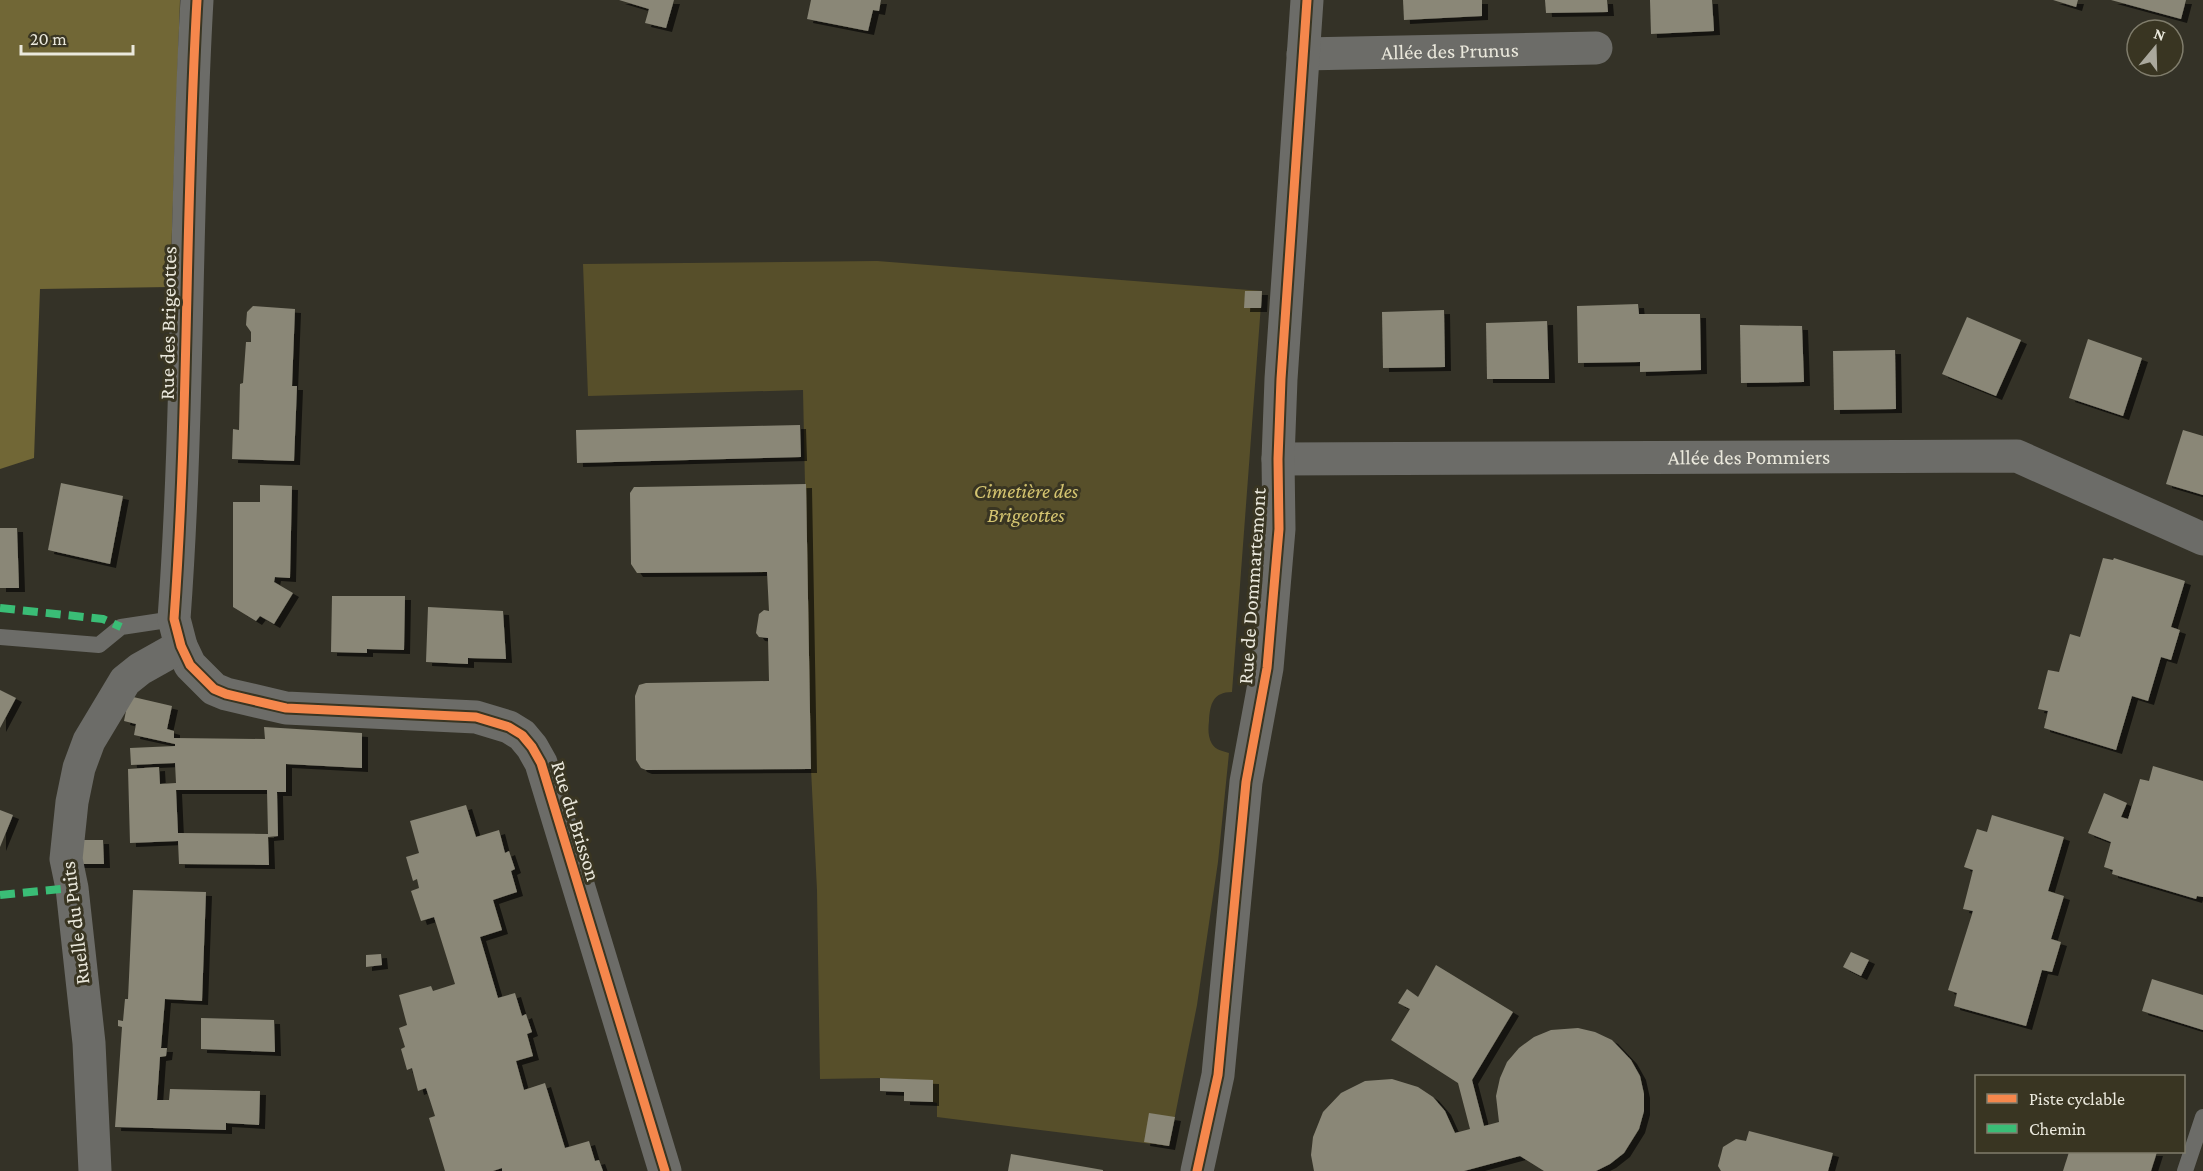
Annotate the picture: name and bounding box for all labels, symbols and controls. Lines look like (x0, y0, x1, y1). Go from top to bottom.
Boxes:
scale bar (21, 18, 134, 56)
north arrow (2125, 18, 2185, 78)
text: N (2152, 24, 2168, 44)
text: 20 m (30, 29, 67, 49)
street label: Allée des Prunus (1381, 38, 1519, 64)
street label: Rue des Brigeottes (155, 246, 181, 400)
street label: Allée des Pommiers (1668, 445, 1830, 469)
park label: Cimetière des Brigeottes (974, 479, 1079, 527)
street label: Rue de Dommartemont (1233, 486, 1271, 685)
street label: Rue du Brisson (546, 758, 606, 884)
street label: Ruelle du Puits (56, 860, 94, 986)
legend (1975, 1075, 2185, 1153)
text: Piste cyclable (2029, 1089, 2125, 1109)
text: Chemin (2029, 1119, 2086, 1139)

